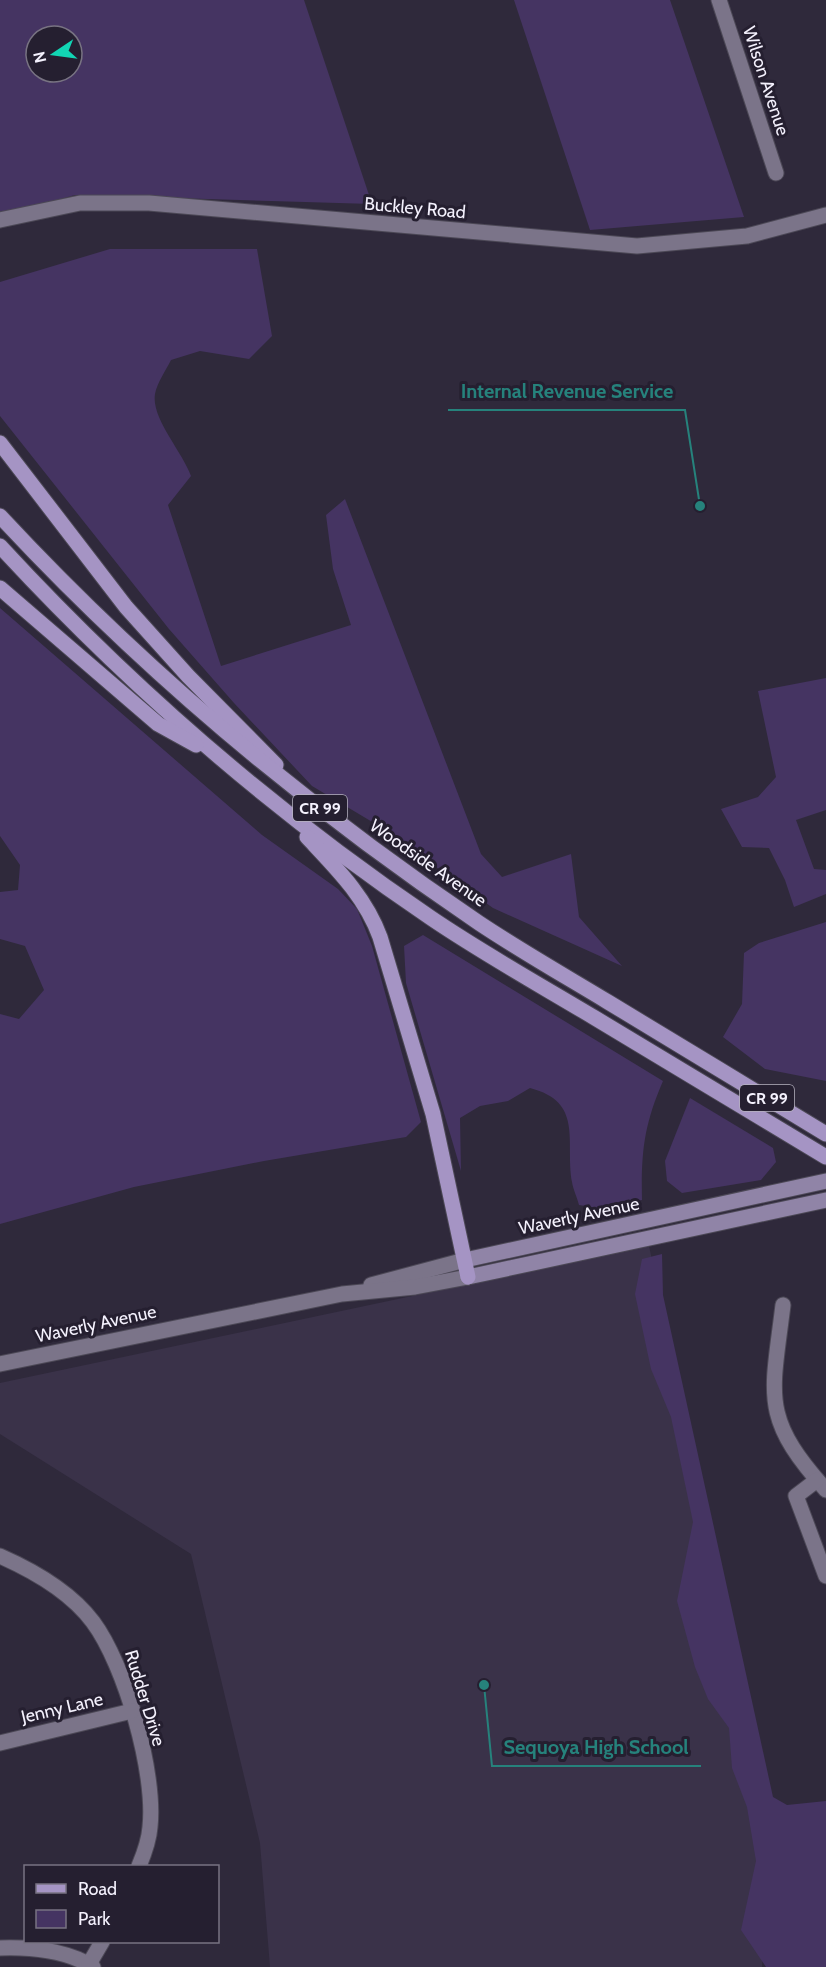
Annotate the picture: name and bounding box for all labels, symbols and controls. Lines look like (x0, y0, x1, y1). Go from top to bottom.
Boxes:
north arrow (24, 24, 84, 84)
street label: Wilson Avenue (738, 24, 794, 138)
text: N (29, 50, 50, 65)
street label: Buckley Road (363, 193, 467, 223)
callout: Internal Revenue Service (448, 372, 685, 410)
text: Internal Revenue Service (461, 379, 673, 403)
road number: CR 99 (293, 795, 347, 821)
street label: Woodside Avenue (365, 814, 491, 912)
road number: CR 99 (740, 1085, 794, 1111)
street label: Waverly Avenue (517, 1192, 641, 1240)
street label: Waverly Avenue (34, 1300, 158, 1348)
street label: Rudder Drive (120, 1647, 170, 1749)
street label: Jenny Lane (18, 1688, 105, 1728)
callout: Sequoya High School (492, 1728, 701, 1766)
text: Sequoya High School (503, 1735, 689, 1759)
legend (24, 1865, 219, 1943)
text: Road (78, 1878, 117, 1900)
text: Park (78, 1908, 111, 1930)

